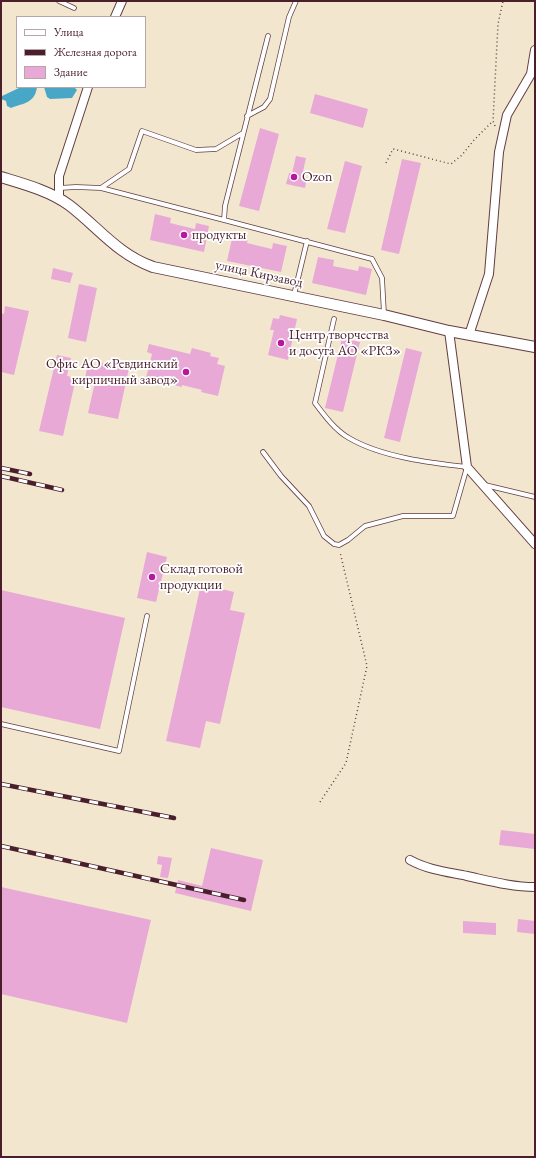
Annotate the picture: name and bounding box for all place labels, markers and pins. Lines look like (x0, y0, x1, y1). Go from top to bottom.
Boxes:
place label: Ozon (302, 169, 332, 185)
marker: Ozon (289, 172, 299, 182)
place label: продукты (192, 227, 246, 243)
marker: продукты (179, 230, 189, 240)
place label: Центр творчества и досуга АО «РКЗ» (289, 327, 401, 360)
marker: Центр творчества и досуга АО «РКЗ» (276, 338, 286, 348)
place label: Офис АО «Ревдинский кирпичный завод» (46, 356, 178, 388)
marker: Офис АО «Ревдинский кирпичный завод» (181, 367, 191, 377)
place label: Склад готовой продукции (160, 561, 243, 594)
marker: Склад готовой продукции (147, 572, 157, 582)

